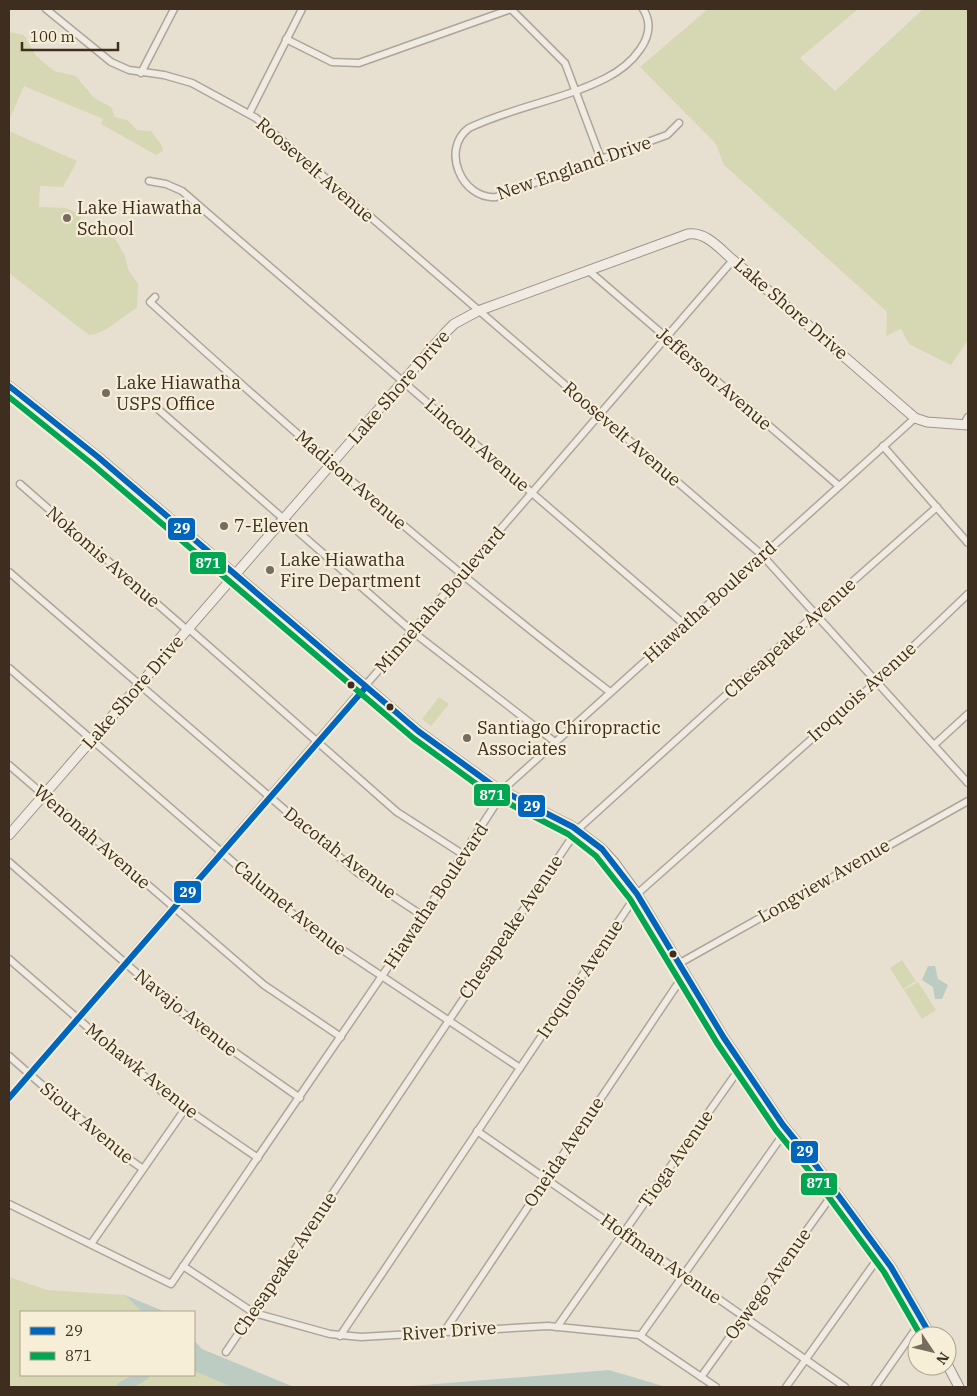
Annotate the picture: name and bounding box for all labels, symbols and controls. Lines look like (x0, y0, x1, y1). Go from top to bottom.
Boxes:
scale bar (22, 20, 119, 52)
text: 100 m (30, 27, 75, 46)
street label: Roosevelt Avenue (252, 112, 379, 227)
street label: New England Drive (494, 130, 654, 205)
place label: Lake Hiawatha School (77, 196, 202, 240)
marker: Lake Hiawatha School (61, 212, 73, 224)
street label: Lake Shore Drive (730, 253, 853, 364)
street label: Jefferson Avenue (652, 322, 777, 435)
street label: Lake Shore Drive (343, 325, 454, 448)
place label: Lake Hiawatha USPS Office (116, 371, 241, 415)
street label: Roosevelt Avenue (559, 376, 686, 491)
marker: Lake Hiawatha USPS Office (100, 387, 112, 399)
street label: Lincoln Avenue (420, 393, 534, 496)
street label: Madison Avenue (291, 425, 412, 534)
street label: Nokomis Avenue (42, 501, 165, 612)
place label: 7-Eleven (234, 514, 309, 537)
line badge: 29 (167, 517, 196, 541)
text: 29 (174, 519, 190, 537)
marker: 7-Eleven (218, 520, 230, 532)
street label: Minnehaha Boulevard (370, 522, 510, 678)
street label: Hiawatha Boulevard (638, 536, 781, 667)
place label: Lake Hiawatha Fire Department (280, 548, 421, 592)
line badge: 871 (189, 551, 227, 575)
text: 871 (195, 554, 221, 572)
marker: Lake Hiawatha Fire Department (264, 564, 276, 576)
street label: Chesapeake Avenue (719, 572, 860, 703)
street label: Lake Shore Drive (77, 630, 188, 753)
street label: Iroquois Avenue (803, 637, 921, 747)
unlabelled marker (346, 680, 356, 690)
unlabelled marker (385, 702, 395, 712)
place label: Santiago Chiropractic Associates (477, 716, 661, 760)
marker: Santiago Chiropractic Associates (461, 732, 473, 744)
street label: Wenonah Avenue (29, 779, 156, 894)
line badge: 871 (473, 783, 511, 807)
text: 871 (479, 786, 505, 804)
line badge: 29 (517, 794, 546, 818)
text: 29 (524, 797, 540, 815)
street label: Dacotah Avenue (279, 801, 401, 904)
street label: Hiawatha Boulevard (378, 818, 493, 973)
street label: Longview Avenue (754, 833, 894, 928)
street label: Chesapeake Avenue (454, 850, 567, 1003)
street label: Calumet Avenue (229, 855, 351, 960)
line badge: 29 (173, 880, 202, 904)
text: 29 (180, 883, 196, 901)
street label: Iroquois Avenue (531, 915, 628, 1043)
unlabelled marker (668, 949, 678, 959)
street label: Navajo Avenue (130, 964, 242, 1061)
street label: Mohawk Avenue (81, 1018, 203, 1123)
street label: Sioux Avenue (36, 1077, 139, 1168)
street label: Oneida Avenue (518, 1092, 609, 1211)
street label: Tioga Avenue (633, 1105, 718, 1212)
line badge: 29 (790, 1140, 819, 1164)
text: 29 (797, 1142, 813, 1160)
line badge: 871 (800, 1172, 838, 1196)
text: 871 (806, 1174, 832, 1192)
street label: Chesapeake Avenue (228, 1187, 341, 1340)
street label: Hoffman Avenue (596, 1208, 726, 1309)
street label: Oswego Avenue (719, 1223, 816, 1344)
legend (20, 1311, 195, 1376)
street label: River Drive (401, 1316, 497, 1345)
text: 29 (65, 1321, 83, 1340)
north arrow (907, 1326, 957, 1376)
text: 871 (65, 1346, 92, 1365)
text: N (932, 1349, 953, 1368)

